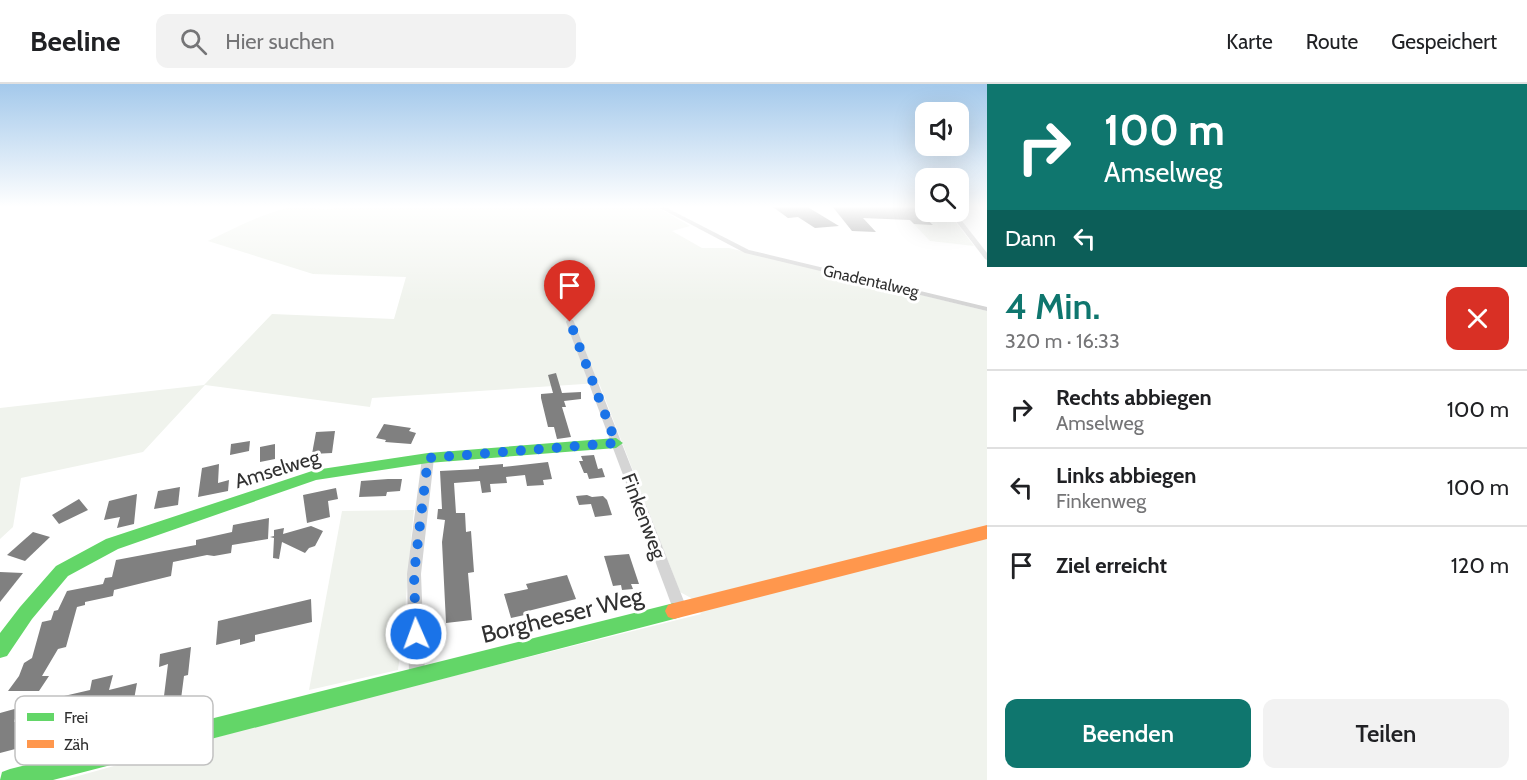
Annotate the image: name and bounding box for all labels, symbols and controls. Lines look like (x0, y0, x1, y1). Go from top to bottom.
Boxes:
search box (156, 14, 576, 68)
text: Beeline (30, 24, 120, 58)
icon: search (177, 25, 210, 58)
text: Hier suchen (225, 28, 335, 55)
text: Karte (1226, 29, 1273, 54)
text: Route (1306, 29, 1358, 54)
text: Gespeichert (1391, 29, 1497, 54)
map controls (915, 102, 969, 222)
button: sound (915, 102, 969, 156)
text: 100 m (1104, 104, 1225, 156)
icon: right (1005, 108, 1083, 186)
text: Amselweg (1104, 156, 1222, 189)
button: search (915, 168, 969, 222)
icon: left (1068, 222, 1101, 255)
text: Dann (1005, 225, 1056, 252)
pin (544, 260, 595, 322)
street label: Gnadentalweg (821, 261, 922, 301)
icon: arrive (553, 269, 586, 302)
text: 4 Min. (1005, 284, 1100, 328)
button: close (1446, 287, 1509, 350)
text: 320 m · 16:33 (1005, 329, 1120, 353)
text: Rechts abbiegen (1056, 384, 1212, 411)
icon: right (1005, 393, 1038, 426)
text: 100 m (1447, 396, 1509, 423)
text: Amselweg (1056, 411, 1144, 435)
street label: Amselweg (232, 444, 323, 493)
text: Links abbiegen (1056, 462, 1196, 489)
street label: Finkenweg (617, 470, 672, 563)
icon: left (1005, 471, 1038, 504)
text: 100 m (1447, 474, 1509, 501)
text: Finkenweg (1056, 489, 1146, 513)
icon: arrive (1005, 549, 1038, 582)
text: Ziel erreicht (1056, 552, 1167, 579)
text: 120 m (1451, 552, 1509, 579)
street label: Borgheeser Weg (478, 581, 647, 649)
position arrow (384, 602, 448, 666)
legend (15, 696, 213, 765)
button: Beenden (1005, 699, 1251, 768)
button: Teilen (1263, 699, 1509, 768)
text: Frei (64, 708, 88, 727)
text: Zäh (64, 735, 89, 754)

